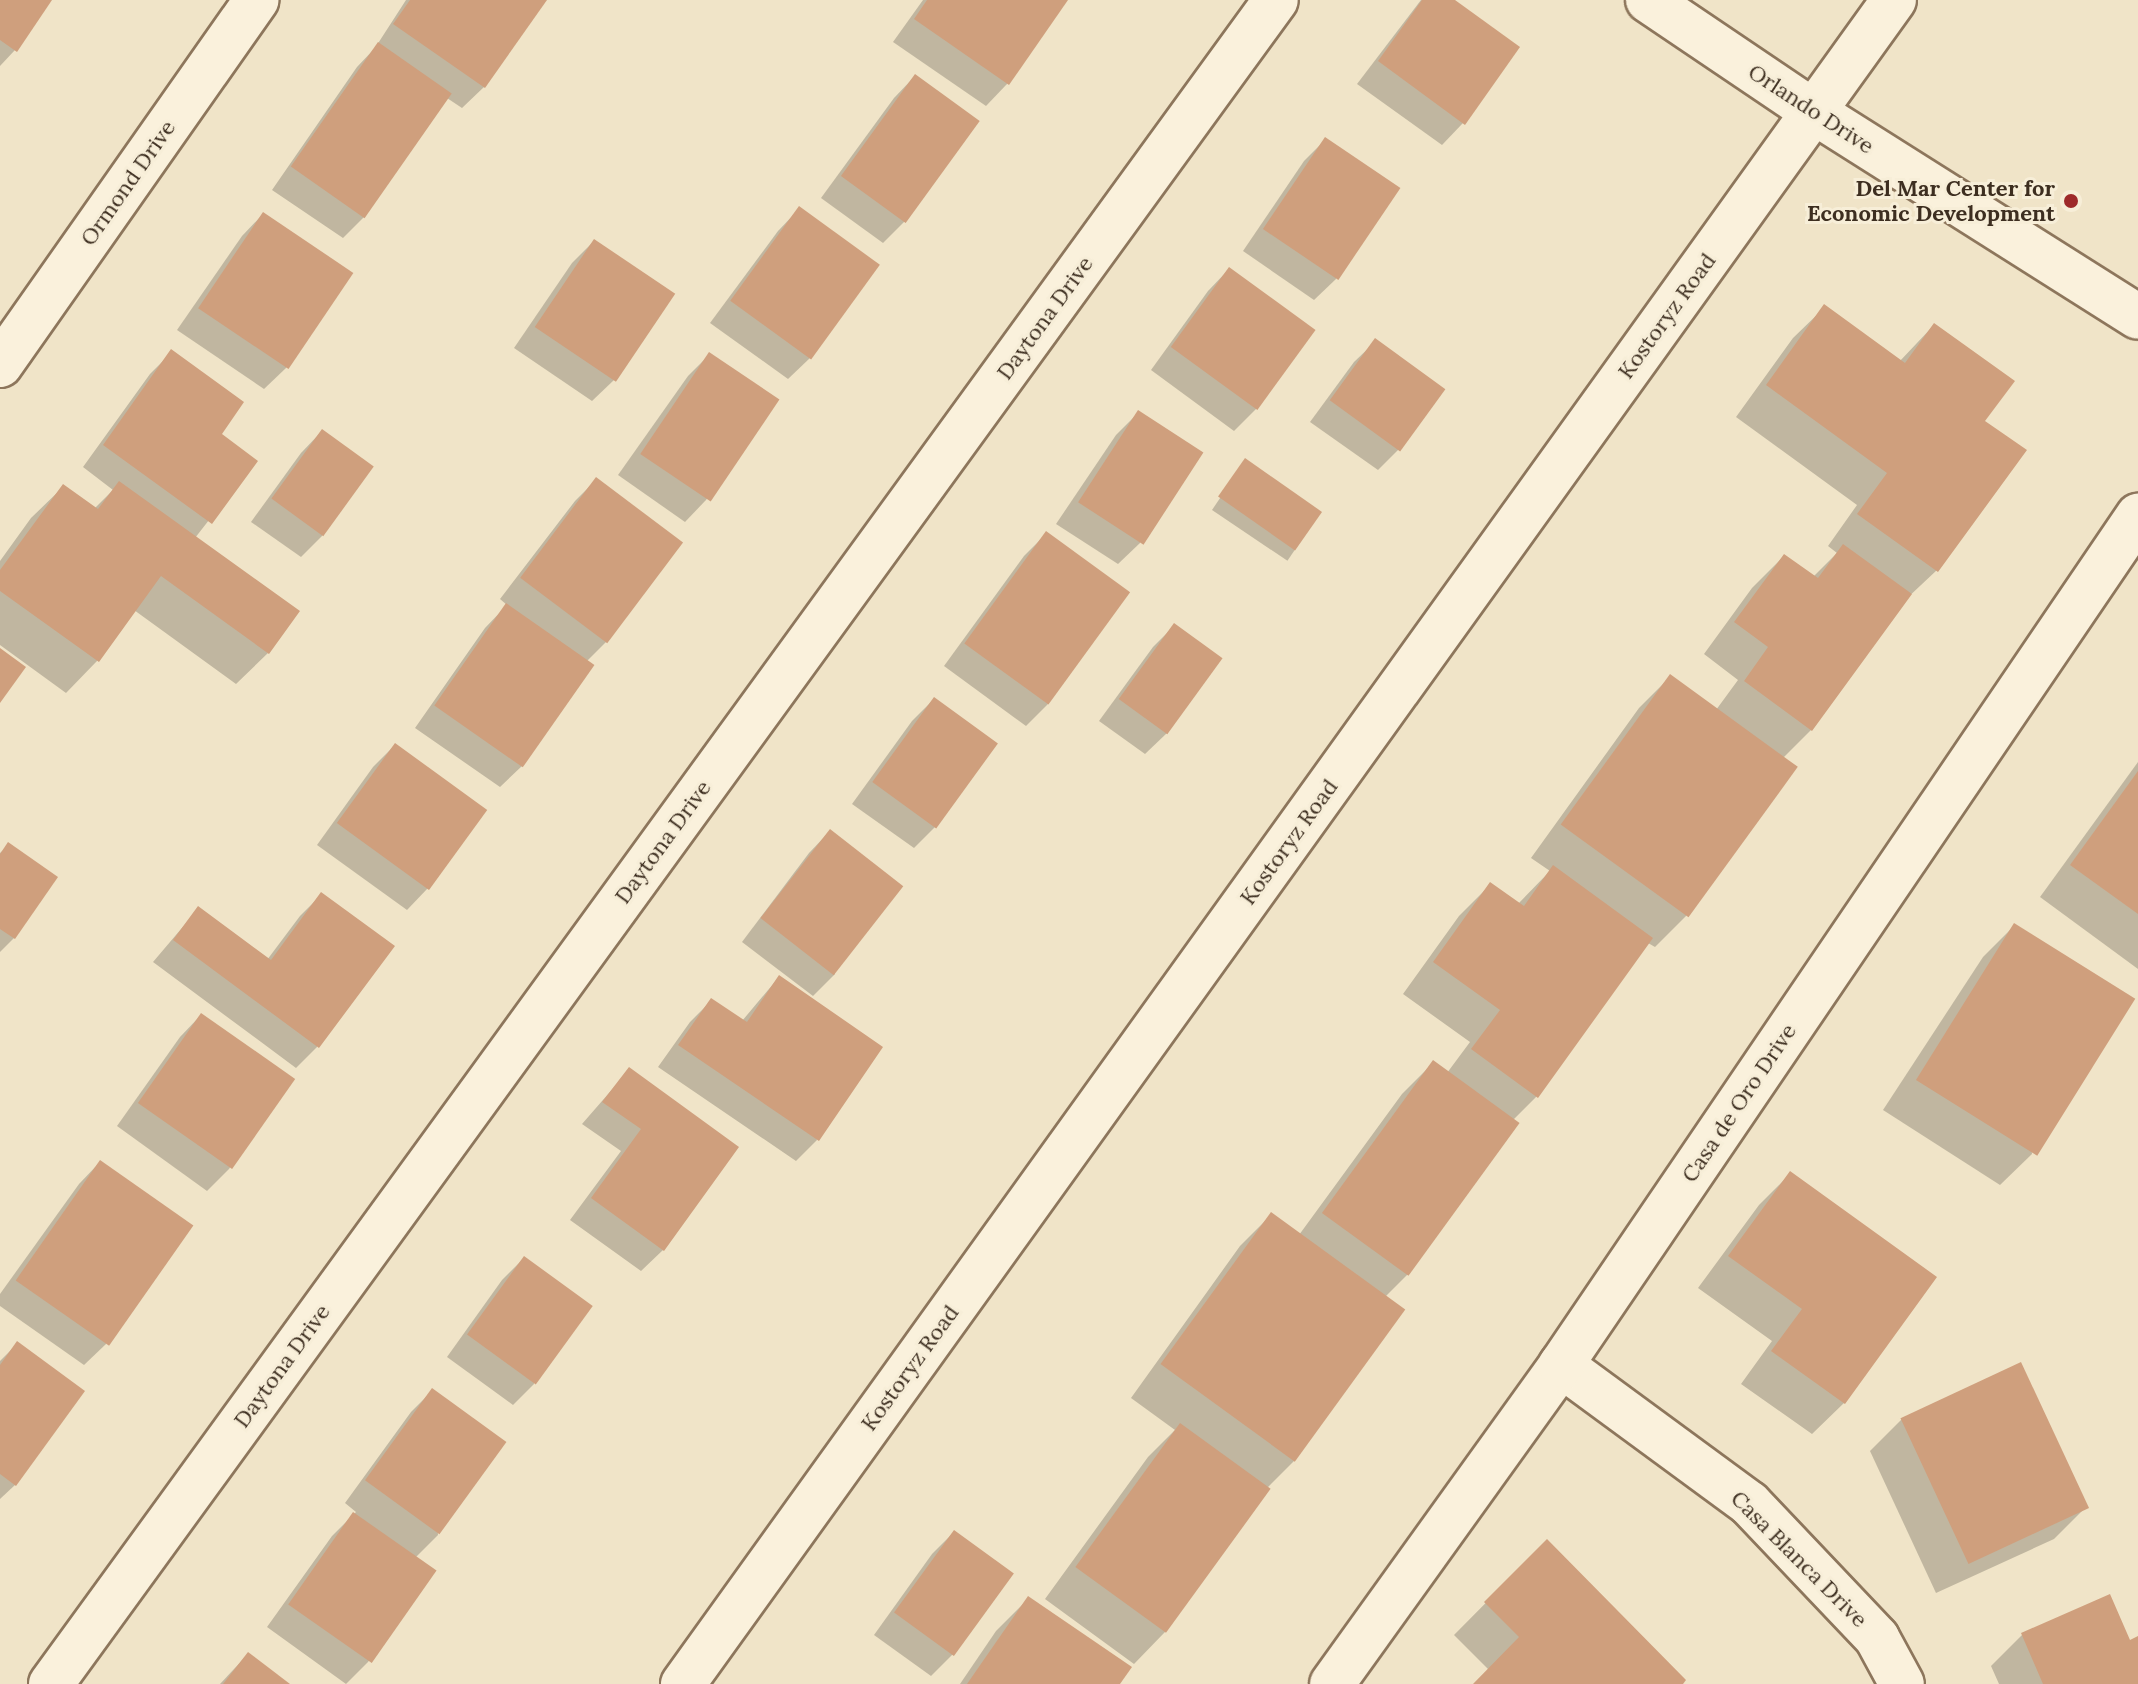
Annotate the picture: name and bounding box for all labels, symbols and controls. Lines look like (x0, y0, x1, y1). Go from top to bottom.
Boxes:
street label: Orlando Drive (1743, 59, 1879, 159)
street label: Ormond Drive (75, 115, 181, 251)
place label: Del Mar Center for Economic Development (1807, 175, 2055, 226)
marker: Del Mar Center for Economic Development (2062, 192, 2080, 210)
street label: Kostoryz Road (1613, 248, 1721, 384)
street label: Daytona Drive (991, 251, 1099, 385)
street label: Kostoryz Road (1235, 774, 1343, 910)
street label: Daytona Drive (609, 775, 717, 909)
street label: Casa de Oro Drive (1676, 1019, 1802, 1187)
street label: Daytona Drive (228, 1299, 336, 1433)
street label: Kostoryz Road (856, 1300, 964, 1436)
street label: Casa Blanca Drive (1725, 1485, 1873, 1633)

